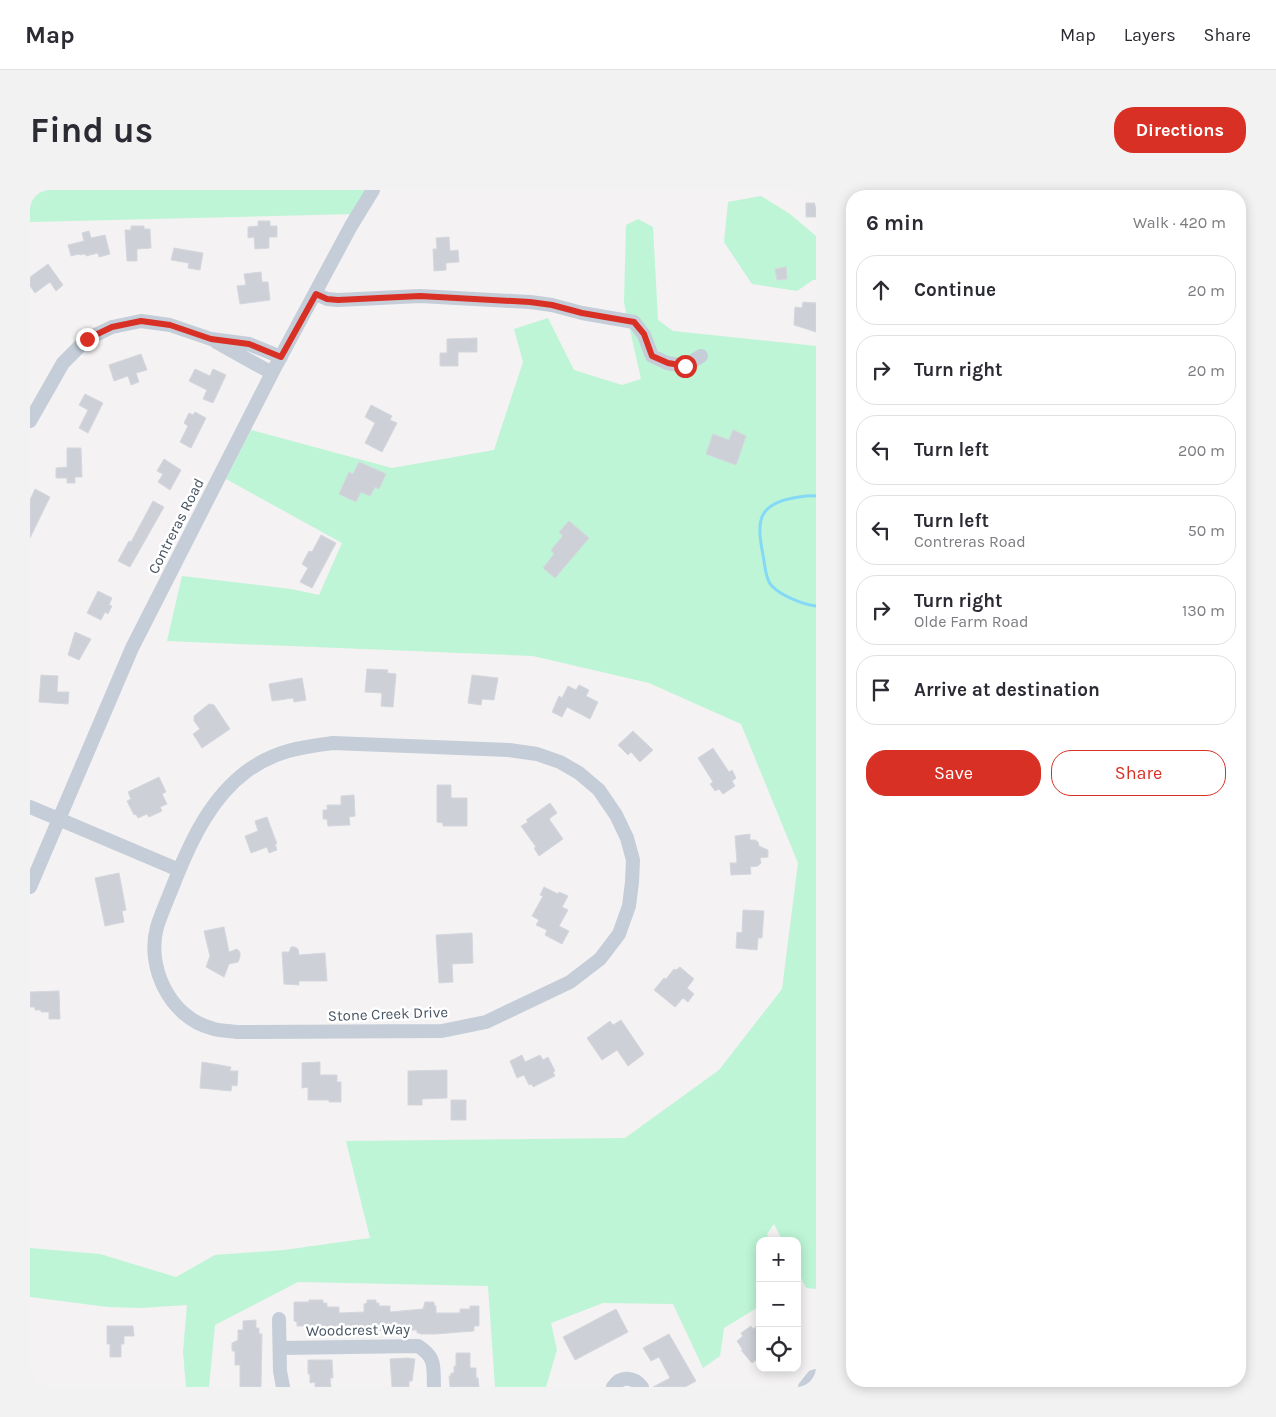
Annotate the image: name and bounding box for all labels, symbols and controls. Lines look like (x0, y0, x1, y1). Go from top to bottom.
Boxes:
text: Map (25, 21, 75, 49)
text: Map (1060, 24, 1096, 46)
text: Layers (1124, 24, 1176, 46)
text: Share (1204, 24, 1251, 46)
button: Directions (1114, 107, 1246, 153)
text: Find us (30, 110, 153, 151)
text: 6 min (866, 211, 924, 235)
text: Walk · 420 m (1133, 213, 1226, 232)
icon: ahead (867, 276, 895, 304)
text: Continue (914, 279, 996, 301)
text: 20 m (1187, 281, 1225, 300)
route end (76, 328, 99, 351)
route start (674, 355, 697, 378)
icon: right (867, 356, 895, 384)
text: Turn right (914, 359, 1003, 381)
text: 20 m (1187, 361, 1225, 380)
icon: left (867, 436, 895, 464)
text: Turn left (914, 439, 989, 461)
text: 200 m (1178, 441, 1225, 460)
street label: Contreras Road (144, 475, 208, 577)
text: Turn left (914, 510, 989, 532)
icon: left (867, 516, 895, 544)
text: 50 m (1188, 521, 1225, 540)
text: Contreras Road (914, 532, 1026, 551)
text: Turn right (914, 590, 1003, 612)
icon: right (867, 596, 895, 624)
text: 130 m (1182, 601, 1225, 620)
text: Olde Farm Road (914, 612, 1029, 631)
icon: arrive (867, 676, 895, 704)
text: Arrive at destination (914, 679, 1100, 701)
button: Save (866, 750, 1041, 796)
button: Share (1051, 750, 1226, 796)
street label: Stone Creek Drive (328, 1003, 448, 1025)
map controls (756, 1237, 801, 1372)
button: + (756, 1237, 801, 1282)
button: − (756, 1282, 801, 1327)
street label: Woodcrest Way (306, 1320, 410, 1340)
button: locate (756, 1327, 801, 1372)

